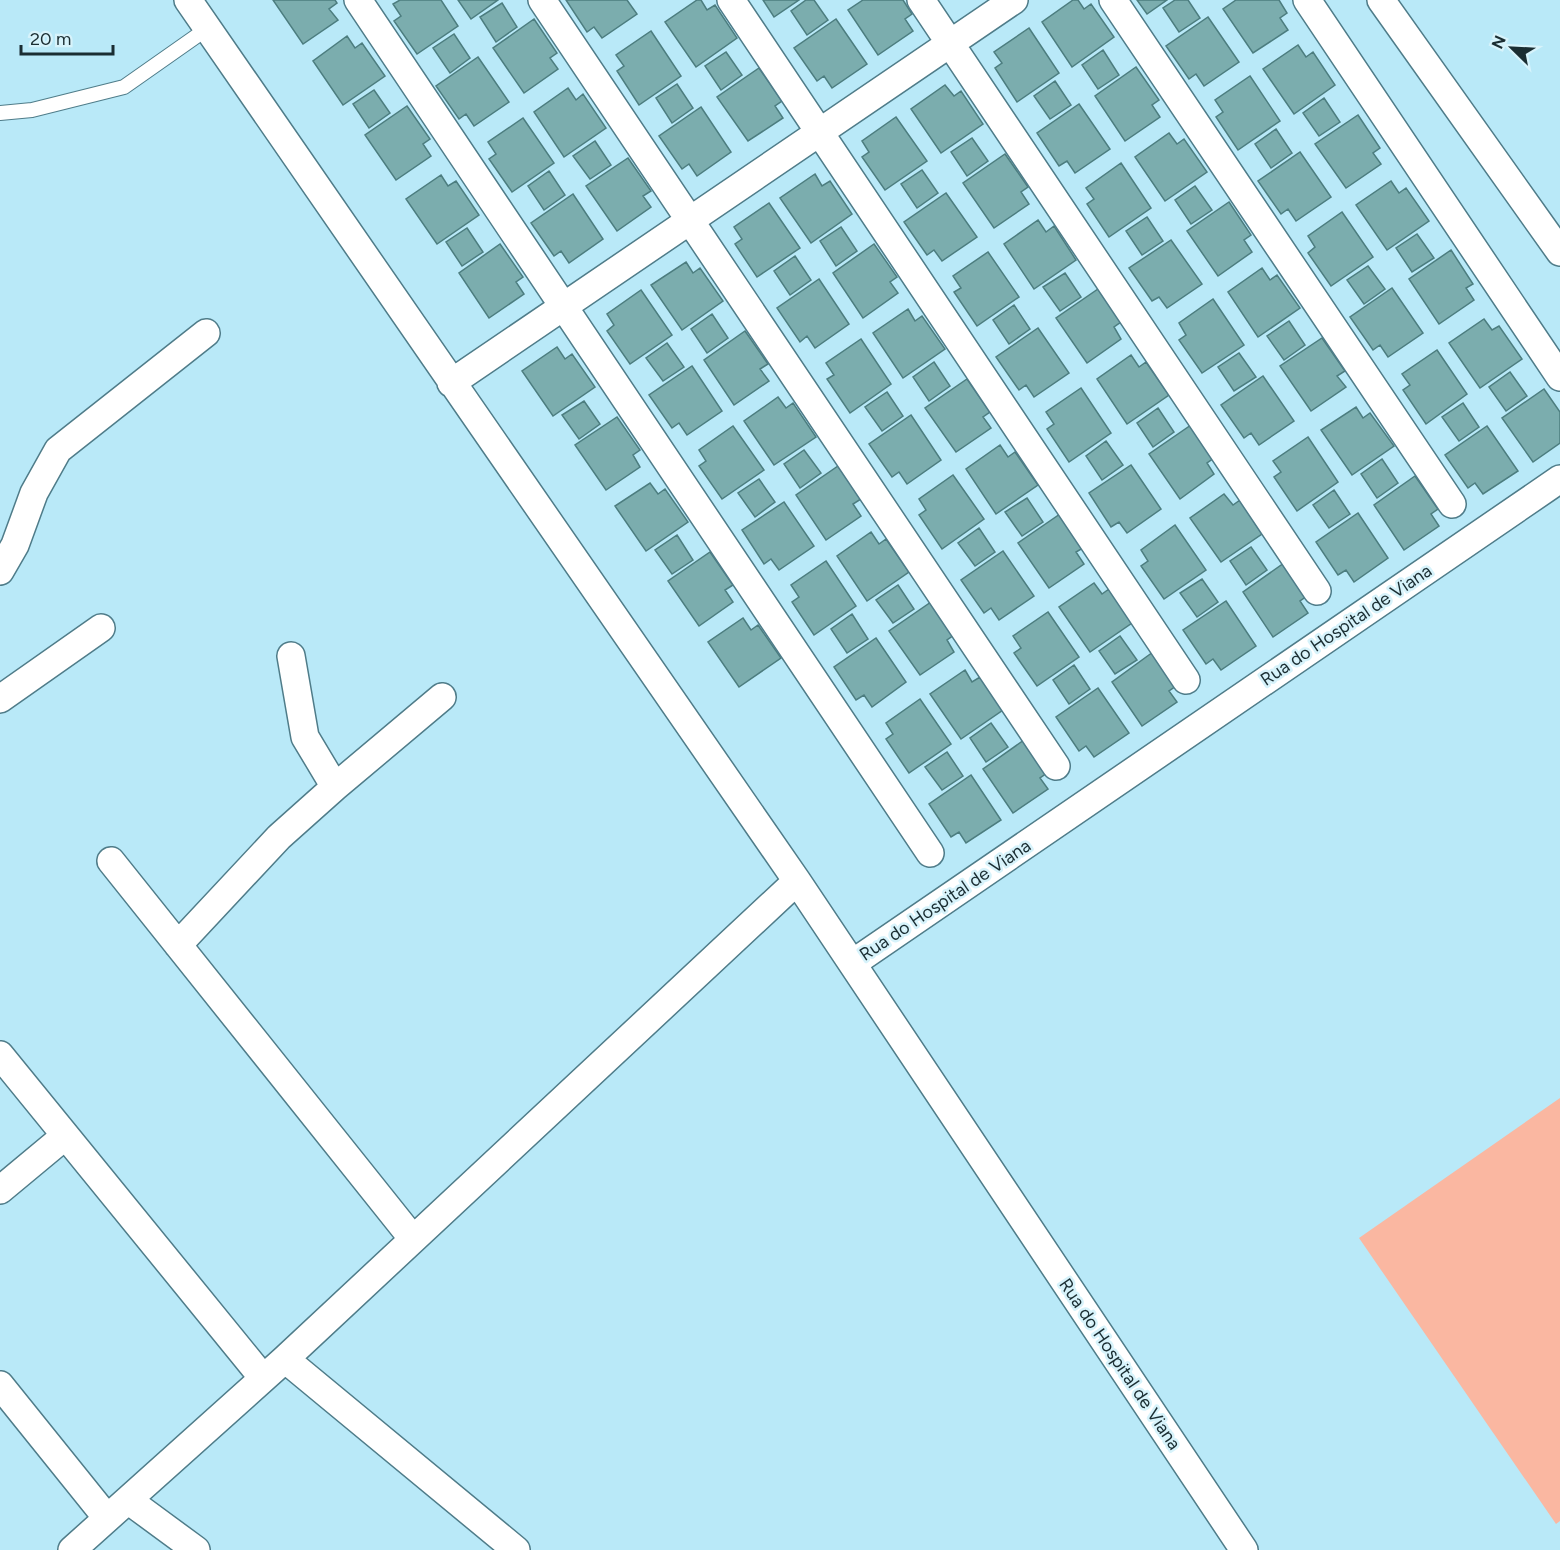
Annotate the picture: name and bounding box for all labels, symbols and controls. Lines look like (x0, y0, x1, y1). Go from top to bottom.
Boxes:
scale bar (21, 18, 112, 56)
north arrow (1482, 18, 1542, 78)
text: 20 m (30, 28, 71, 50)
text: N (1488, 33, 1510, 52)
street label: Rua do Hospital de Viana (1256, 559, 1436, 691)
street label: Rua do Hospital de Viana (855, 834, 1035, 966)
street label: Rua do Hospital de Viana (1054, 1274, 1186, 1454)

